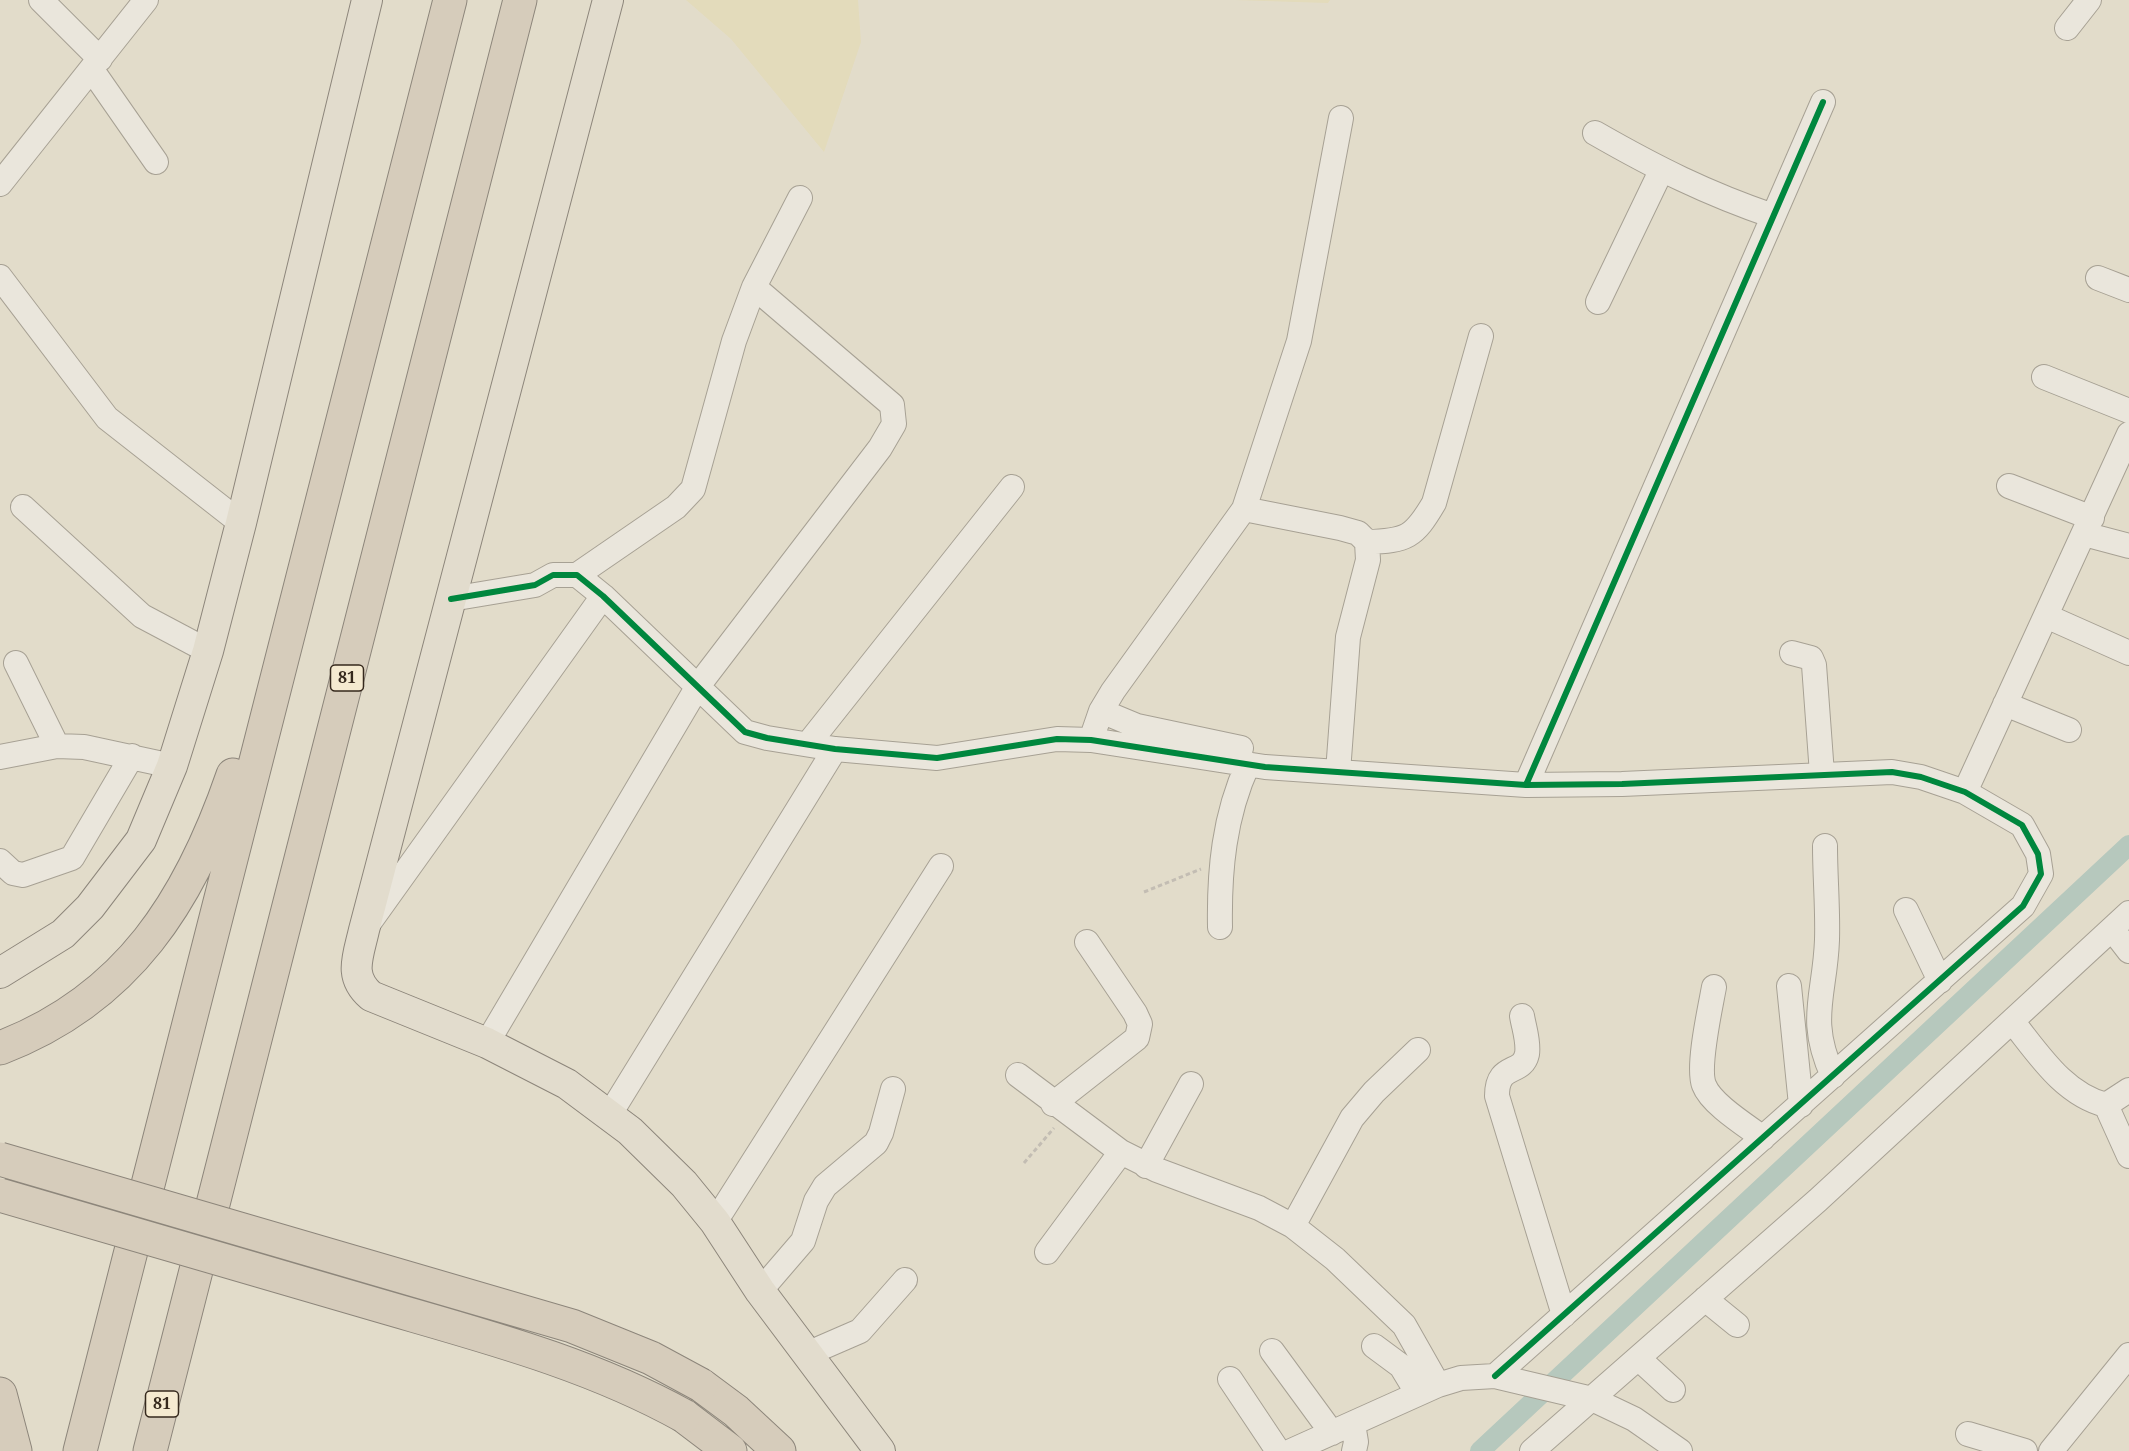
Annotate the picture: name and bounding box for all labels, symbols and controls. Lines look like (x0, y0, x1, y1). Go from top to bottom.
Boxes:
road number: 81 (330, 665, 364, 691)
road number: 81 (146, 1391, 178, 1417)

